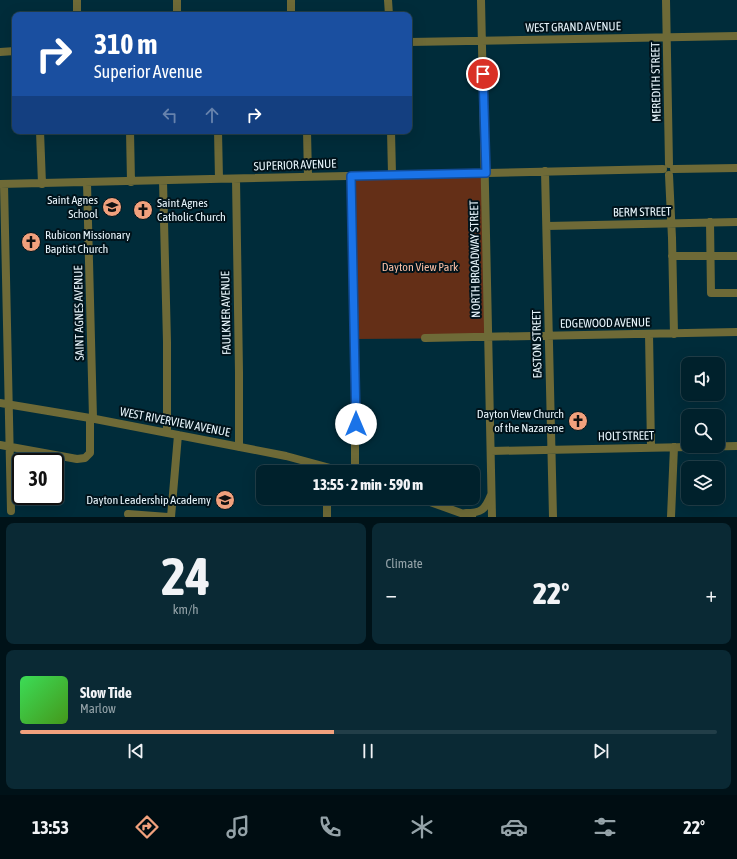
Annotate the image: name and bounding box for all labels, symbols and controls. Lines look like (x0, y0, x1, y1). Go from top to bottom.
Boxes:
street label: WEST GRAND AVENUE (525, 19, 621, 35)
icon: right (28, 28, 80, 80)
text: 310 m (94, 28, 157, 60)
street label: MEREDITH STREET (648, 41, 664, 122)
pin (466, 57, 500, 91)
text: Superior Avenue (94, 61, 202, 82)
icon: arrive (472, 63, 494, 85)
icon: left (159, 104, 181, 126)
icon: ahead (201, 104, 223, 126)
icon: right (243, 104, 265, 126)
street label: SUPERIOR AVENUE (253, 157, 337, 173)
place label: Saint Agnes School (47, 193, 99, 221)
school or university icon: Saint Agnes School (101, 196, 123, 218)
place label: Saint Agnes Catholic Church (157, 196, 226, 224)
church icon: Saint Agnes Catholic Church (132, 199, 154, 221)
street label: NORTH BROADWAY STREET (467, 199, 483, 318)
street label: BERM STREET (613, 204, 672, 220)
place label: Rubicon Missionary Baptist Church (45, 228, 130, 256)
church icon: Rubicon Missionary Baptist Church (20, 231, 42, 253)
park label: Dayton View Park (382, 260, 459, 274)
street label: SAINT AGNES AVENUE (71, 265, 87, 361)
street label: FAULKNER AVENUE (218, 271, 234, 355)
street label: EASTON STREET (529, 309, 545, 378)
street label: EDGEWOOD AVENUE (560, 315, 650, 331)
map controls (681, 357, 725, 505)
button: sound (681, 357, 725, 401)
position arrow (335, 403, 377, 445)
street label: WEST RIVERVIEW AVENUE (119, 404, 231, 440)
place label: Dayton View Church of the Nazarene (477, 407, 564, 435)
button: search (681, 409, 725, 453)
church icon: Dayton View Church of the Nazarene (567, 410, 589, 432)
street label: HOLT STREET (598, 428, 655, 443)
speed limit sign: 30 (12, 453, 64, 505)
button: layers (681, 461, 725, 505)
text: 13:55 · 2 min · 590 m (313, 476, 423, 493)
school or university icon: Dayton Leadership Academy (214, 489, 236, 511)
place label: Dayton Leadership Academy (86, 493, 211, 507)
text: 24 (161, 546, 210, 606)
text: Climate (386, 556, 423, 571)
text: 22° (533, 576, 569, 610)
text: − (386, 581, 397, 607)
text: + (706, 581, 717, 607)
text: km/h (173, 602, 199, 617)
text: Slow Tide (80, 684, 132, 701)
text: Marlow (80, 701, 116, 716)
icon: previous (125, 740, 147, 762)
icon: pause (357, 740, 379, 762)
icon: next (590, 740, 612, 762)
icon: directions (133, 813, 161, 841)
icon: music (224, 813, 252, 841)
icon: phone (316, 813, 344, 841)
icon: climate (408, 813, 436, 841)
icon: car (500, 813, 528, 841)
icon: filters (591, 813, 619, 841)
text: 13:53 (32, 817, 69, 838)
text: 22° (683, 817, 705, 838)

